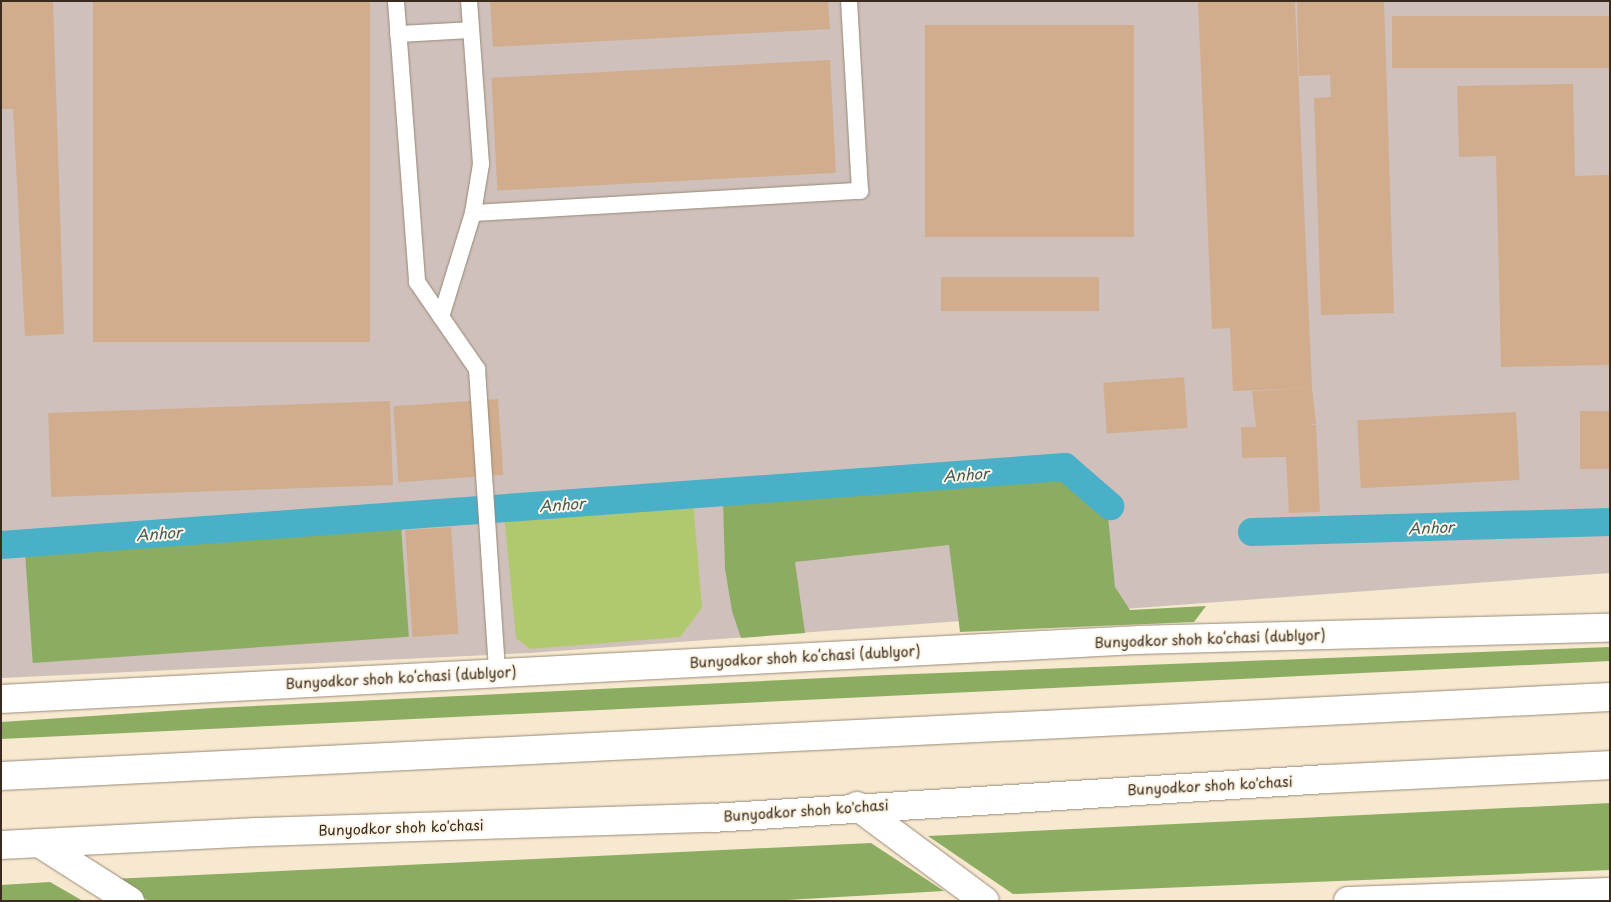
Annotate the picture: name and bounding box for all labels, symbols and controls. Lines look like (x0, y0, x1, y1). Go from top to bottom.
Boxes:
water label: Anhor (943, 463, 989, 485)
water label: Anhor (539, 493, 585, 515)
water label: Anhor (1408, 517, 1454, 537)
water label: Anhor (136, 522, 182, 544)
street label: Bunyodkor shoh koʻchasi (dublyor) (1094, 627, 1326, 651)
street label: Bunyodkor shoh koʻchasi (dublyor) (689, 643, 921, 671)
street label: Bunyodkor shoh koʻchasi (dublyor) (285, 664, 517, 692)
street label: Bunyodkor shoh ko'chasi (1127, 773, 1293, 799)
street label: Bunyodkor shoh ko'chasi (723, 797, 889, 825)
street label: Bunyodkor shoh ko'chasi (318, 817, 484, 839)

